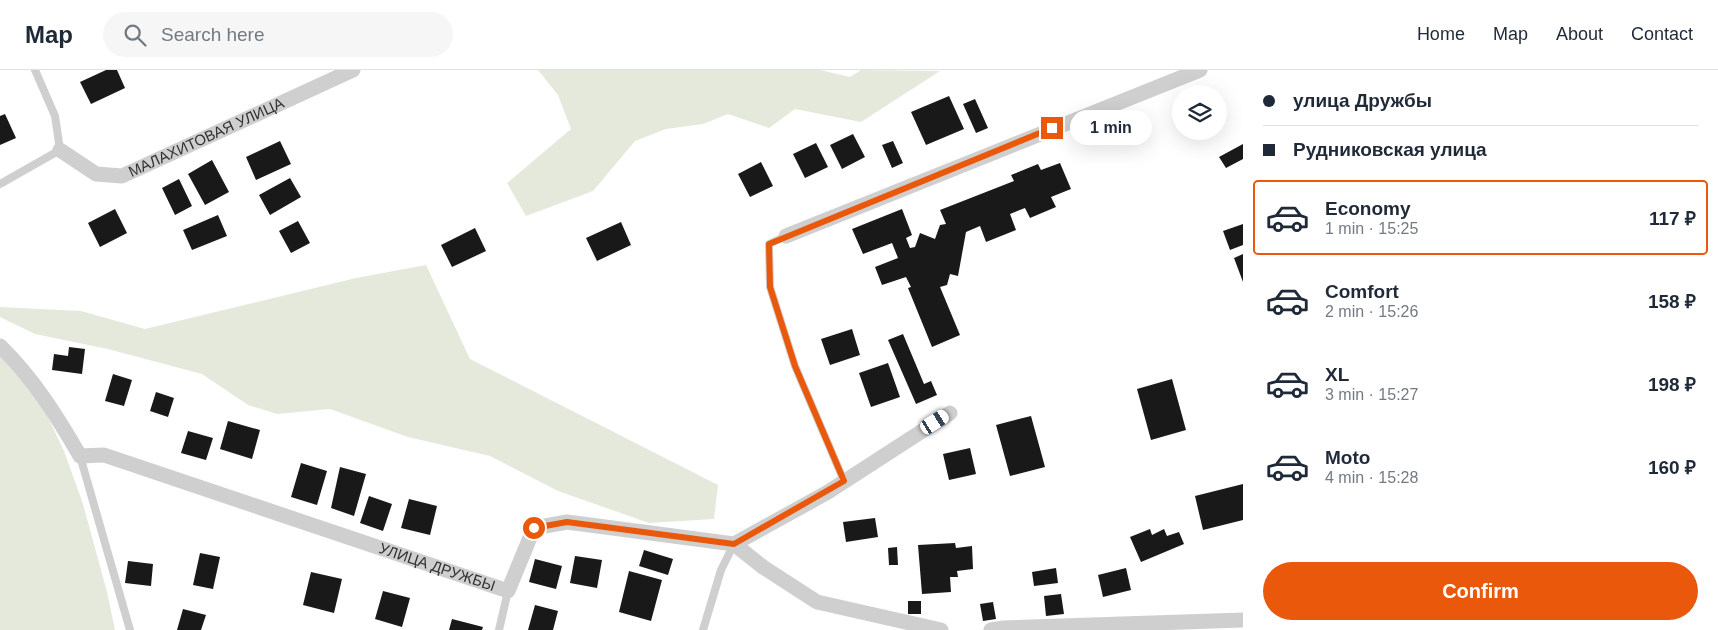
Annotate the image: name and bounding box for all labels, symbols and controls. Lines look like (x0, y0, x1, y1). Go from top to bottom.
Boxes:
search box (103, 12, 453, 57)
text: Map (25, 21, 73, 48)
icon: search (121, 21, 149, 49)
text: Search here (161, 24, 265, 45)
text: Home (1417, 24, 1465, 44)
text: Map (1493, 24, 1528, 44)
text: About (1556, 24, 1603, 44)
text: Contact (1631, 24, 1693, 44)
map controls (1172, 85, 1227, 140)
button: layers (1172, 85, 1227, 140)
text: улица Дружбы (1293, 90, 1432, 111)
street label: МАЛАХИТОВАЯ УЛИЦА (126, 94, 286, 180)
callout: 1 min (1070, 110, 1152, 146)
route end (1041, 117, 1063, 139)
text: 1 min (1090, 119, 1132, 136)
text: Рудниковская улица (1293, 139, 1487, 160)
icon: car (1265, 195, 1310, 240)
text: Economy (1325, 198, 1411, 219)
text: 117 ₽ (1649, 208, 1696, 229)
text: 1 min · 15:25 (1325, 220, 1418, 237)
icon: car (1265, 278, 1310, 323)
text: Comfort (1325, 281, 1399, 302)
text: 158 ₽ (1648, 291, 1696, 312)
text: 2 min · 15:26 (1325, 303, 1418, 320)
icon: car (1265, 361, 1310, 406)
text: XL (1325, 364, 1349, 385)
text: 198 ₽ (1648, 374, 1696, 395)
text: 3 min · 15:27 (1325, 386, 1418, 403)
car (918, 408, 951, 436)
icon: car (1265, 444, 1310, 489)
text: Moto (1325, 447, 1370, 468)
text: 160 ₽ (1648, 457, 1696, 478)
text: 4 min · 15:28 (1325, 469, 1418, 486)
route start (523, 517, 545, 539)
street label: УЛИЦА ДРУЖБЫ (377, 539, 498, 594)
button: Confirm (1263, 562, 1698, 620)

